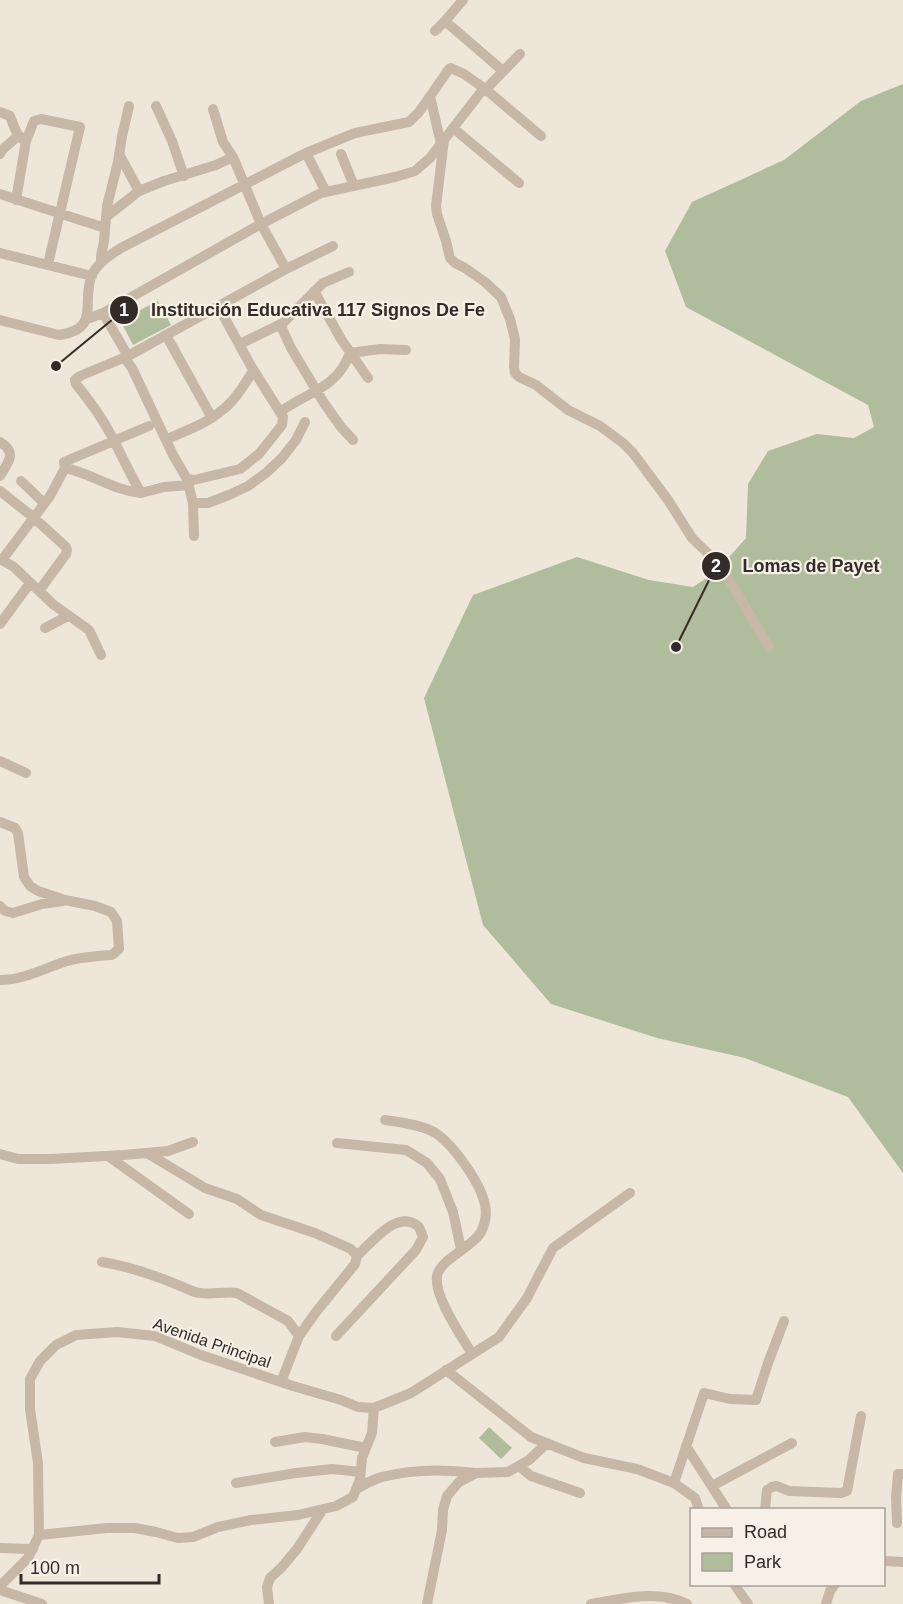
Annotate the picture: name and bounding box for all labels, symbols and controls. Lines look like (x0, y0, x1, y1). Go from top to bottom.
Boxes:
callout: Institución Educativa 117 Signos De Fe (109, 292, 497, 328)
text: 1 (119, 300, 129, 320)
text: Institución Educativa 117 Signos De Fe (151, 300, 485, 320)
callout: Lomas de Payet (701, 548, 892, 584)
text: 2 (711, 556, 721, 576)
text: Lomas de Payet (742, 556, 880, 576)
street label: Avenida Principal (151, 1315, 273, 1371)
legend (690, 1508, 885, 1586)
text: Road (744, 1522, 787, 1542)
scale bar (21, 1547, 159, 1585)
text: Park (744, 1552, 782, 1572)
text: 100 m (30, 1558, 80, 1578)

